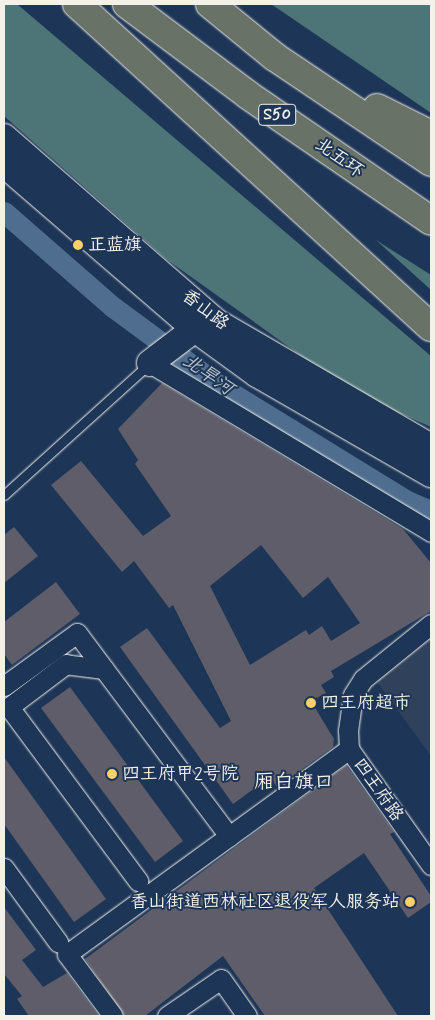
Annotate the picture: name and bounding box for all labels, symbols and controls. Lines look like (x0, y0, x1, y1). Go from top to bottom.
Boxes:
road number: S50 (257, 102, 297, 128)
street label: 北五环 (311, 134, 367, 182)
place label: 正蓝旗 (88, 234, 142, 256)
marker: 正蓝旗 (72, 239, 84, 251)
street label: 香山路 (177, 285, 233, 335)
water label: 北旱河 (178, 349, 238, 401)
place label: 四王府超市 (321, 692, 411, 714)
marker: 四王府超市 (305, 697, 317, 709)
street label: 四王府路 (349, 754, 407, 826)
place label: 四王府甲2号院 (122, 763, 239, 785)
marker: 四王府甲2号院 (106, 768, 118, 780)
district label: 厢白旗口 (254, 770, 334, 794)
place label: 香山街道西林社区退役军人服务站 (130, 891, 400, 913)
marker: 香山街道西林社区退役军人服务站 (404, 896, 416, 908)

